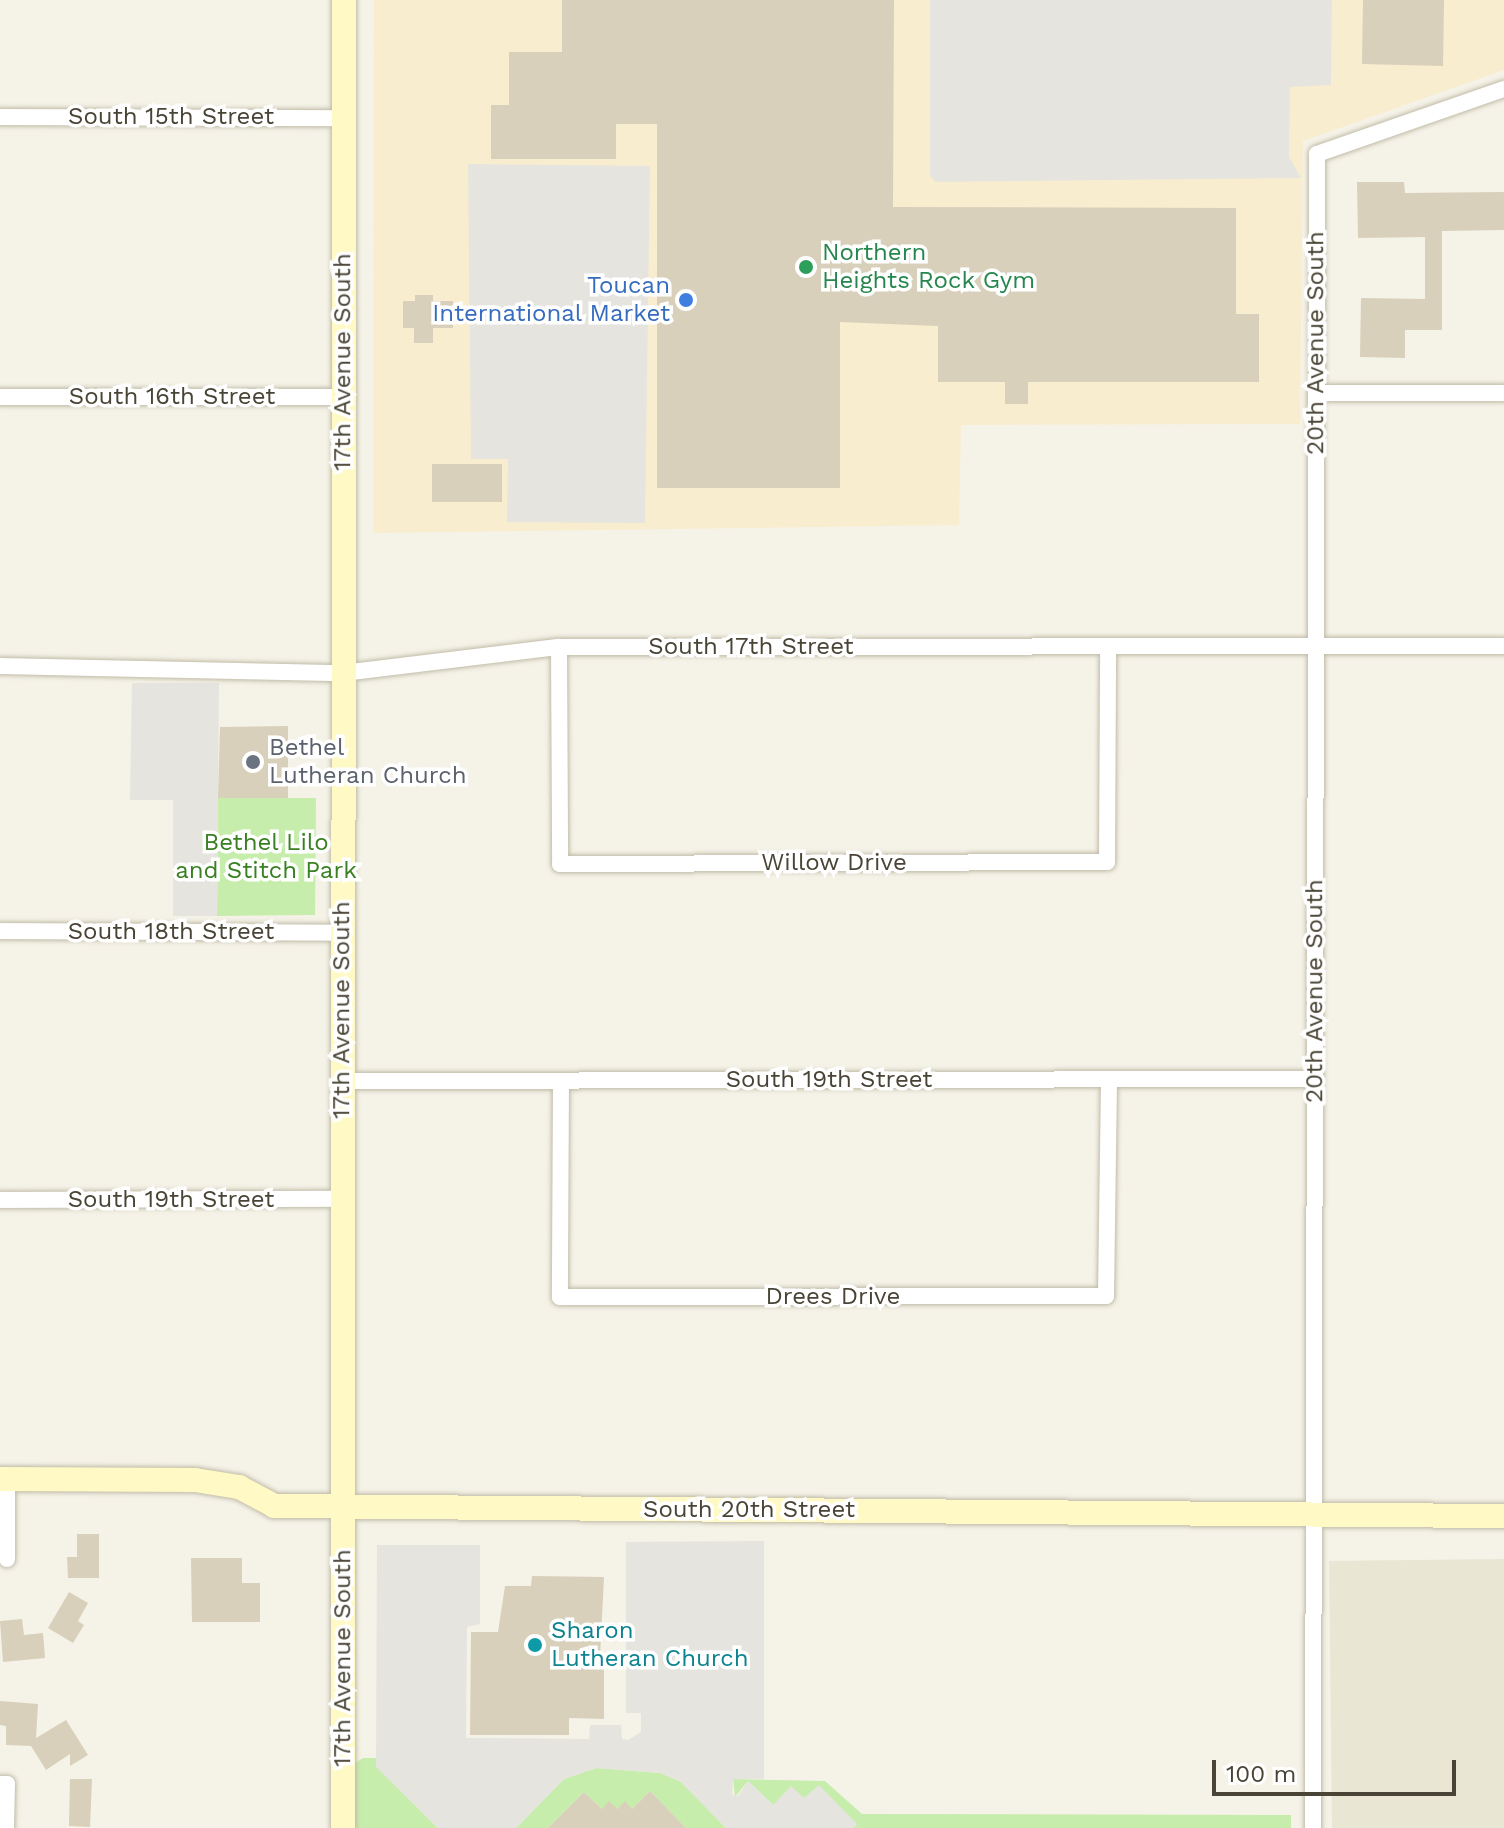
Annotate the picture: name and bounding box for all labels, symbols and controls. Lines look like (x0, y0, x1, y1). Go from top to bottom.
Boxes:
street label: South 15th Street (68, 103, 274, 131)
street label: 20th Avenue South (1302, 231, 1330, 455)
place label: Northern Heights Rock Gym (822, 239, 1036, 295)
street label: 17th Avenue South (329, 253, 357, 471)
marker: Northern Heights Rock Gym (797, 258, 815, 276)
place label: Toucan International Market (431, 272, 670, 328)
marker: Toucan International Market (677, 291, 695, 309)
street label: South 16th Street (69, 383, 275, 411)
street label: South 17th Street (648, 633, 854, 661)
place label: Bethel Lutheran Church (269, 734, 467, 790)
marker: Bethel Lutheran Church (244, 753, 262, 771)
park label: Bethel Lilo and Stitch Park (175, 829, 357, 885)
street label: Willow Drive (761, 849, 907, 877)
street label: 20th Avenue South (1301, 879, 1329, 1103)
street label: 17th Avenue South (328, 901, 356, 1119)
street label: South 18th Street (67, 918, 275, 946)
street label: South 19th Street (725, 1066, 933, 1094)
street label: South 19th Street (67, 1186, 275, 1214)
street label: Drees Drive (766, 1283, 900, 1311)
street label: South 20th Street (643, 1496, 855, 1524)
street label: 17th Avenue South (329, 1549, 357, 1767)
place label: Sharon Lutheran Church (551, 1617, 749, 1673)
marker: Sharon Lutheran Church (526, 1636, 544, 1654)
scale bar (1216, 1744, 1460, 1794)
text: 100 m (1226, 1760, 1296, 1788)

